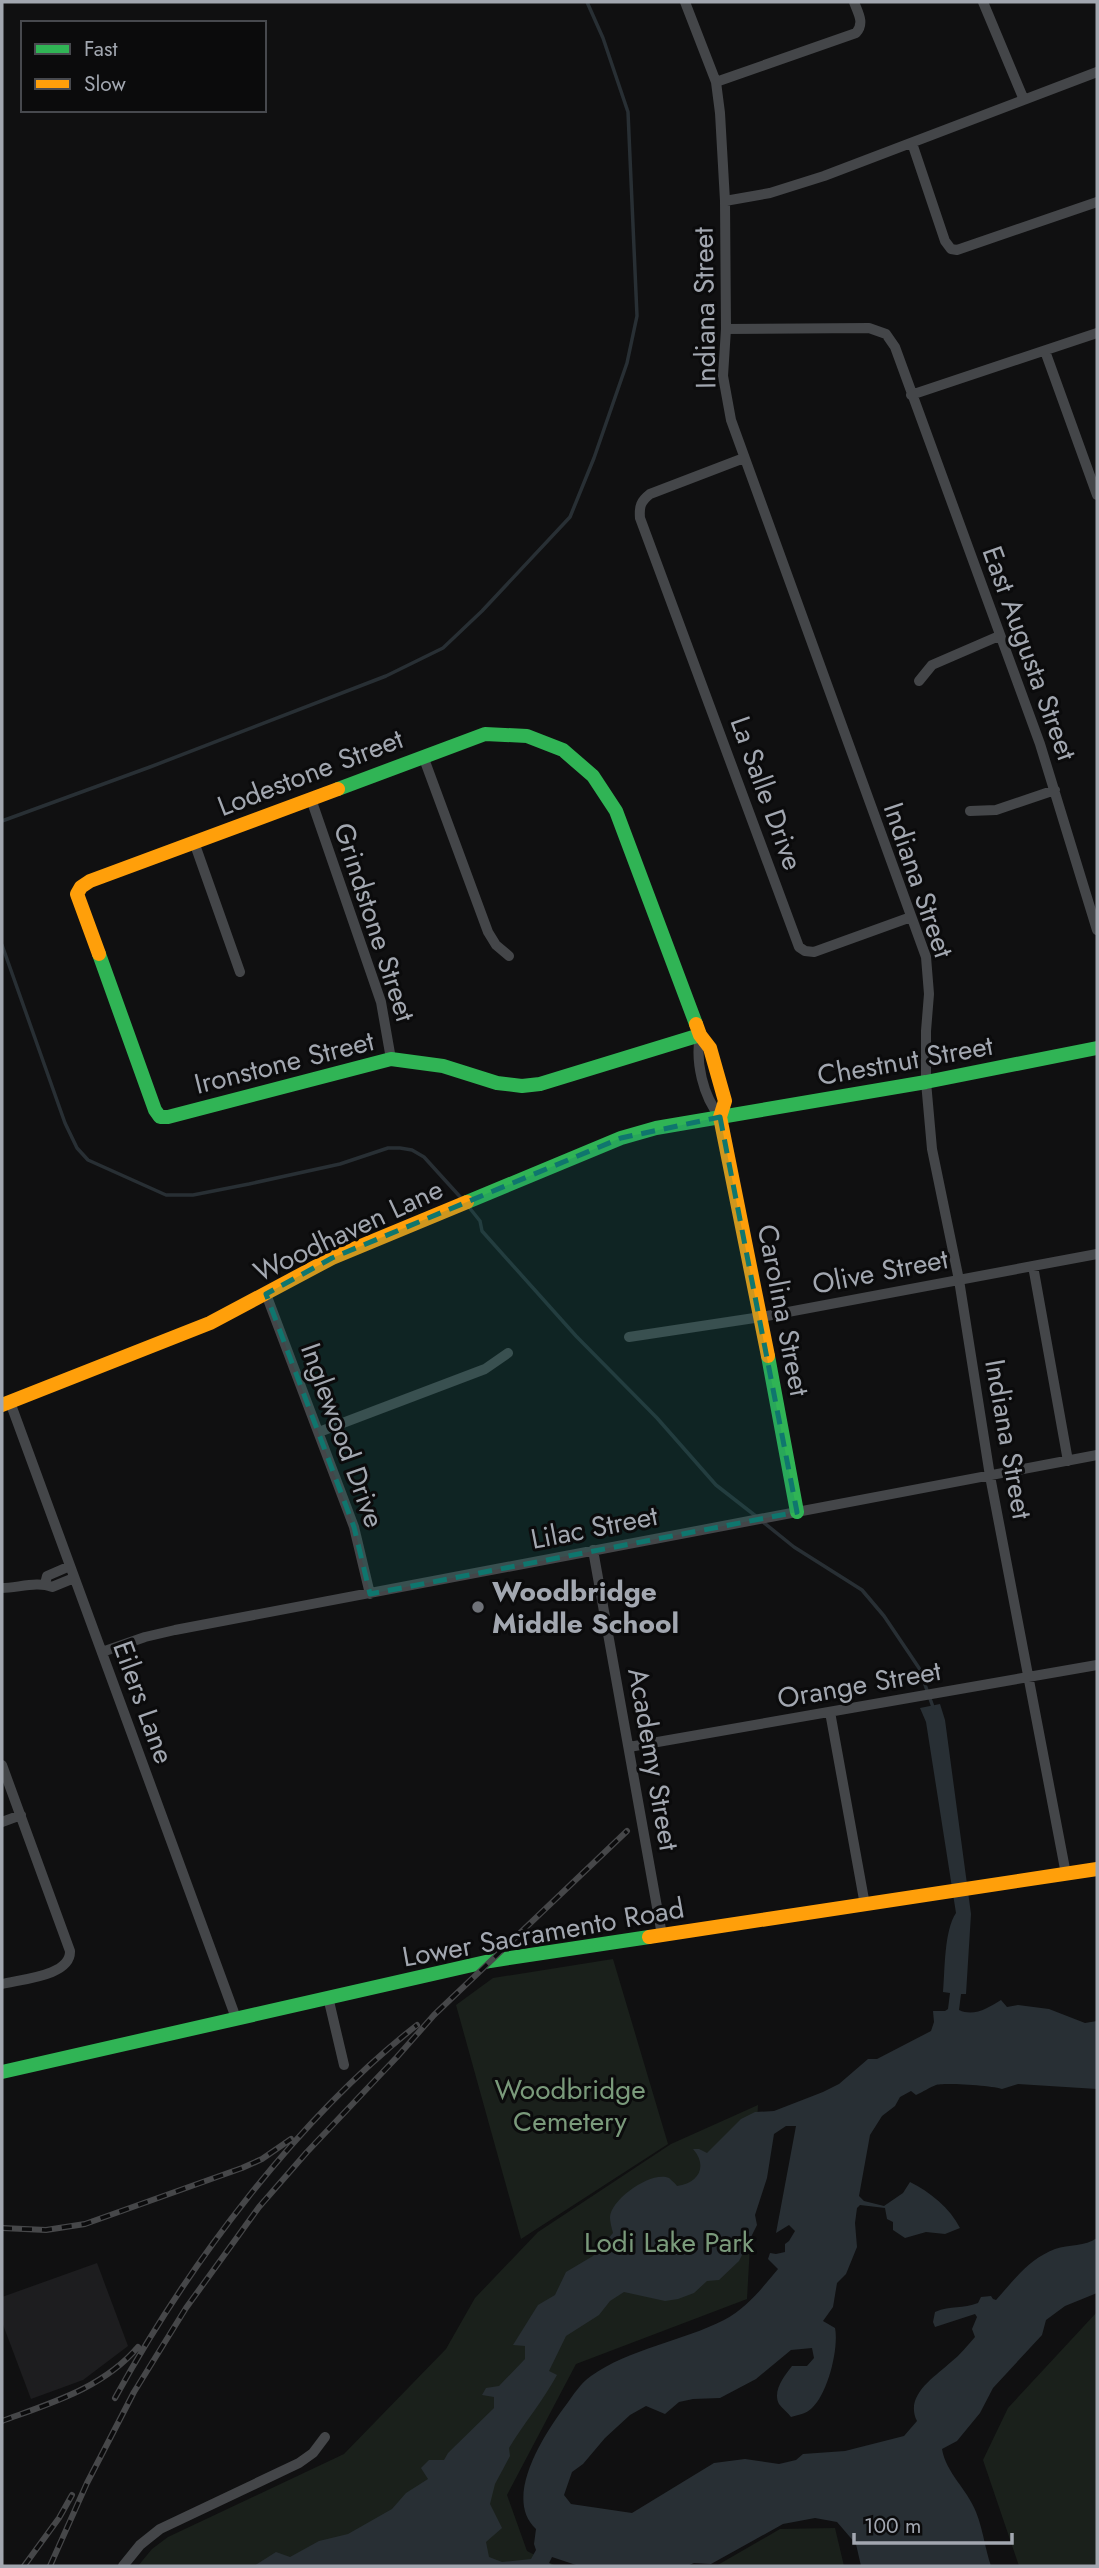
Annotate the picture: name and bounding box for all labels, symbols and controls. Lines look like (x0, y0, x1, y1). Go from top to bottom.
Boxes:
legend (21, 21, 266, 112)
text: Fast (84, 34, 117, 64)
text: Slow (84, 69, 126, 99)
street label: Indiana Street (683, 227, 726, 389)
street label: East Augusta Street (972, 540, 1087, 766)
street label: La Salle Drive (720, 710, 813, 876)
street label: Lodestone Street (211, 718, 409, 827)
street label: Indiana Street (873, 797, 964, 964)
street label: Grindstone Street (323, 817, 426, 1027)
street label: Ironstone Street (190, 1020, 378, 1105)
street label: Chestnut Street (814, 1025, 996, 1096)
street label: Woodhaven Lane (247, 1169, 450, 1292)
street label: Carolina Street (747, 1221, 820, 1400)
street label: Olive Street (809, 1238, 952, 1305)
street label: Inglewood Drive (290, 1337, 395, 1533)
street label: Indiana Street (974, 1356, 1043, 1523)
street label: Lilac Street (527, 1495, 661, 1560)
place label: Woodbridge Middle School (492, 1571, 679, 1644)
marker: Woodbridge Middle School (470, 1599, 486, 1615)
street label: Eilers Lane (102, 1635, 185, 1769)
street label: Orange Street (774, 1650, 944, 1719)
street label: Academy Street (617, 1664, 690, 1854)
street label: Lower Sacramento Road (399, 1888, 687, 1977)
park label: Woodbridge Cemetery (494, 2069, 646, 2142)
park label: Lodi Lake Park (584, 2222, 755, 2263)
scale bar (854, 2502, 1012, 2546)
text: 100 m (864, 2511, 921, 2541)

